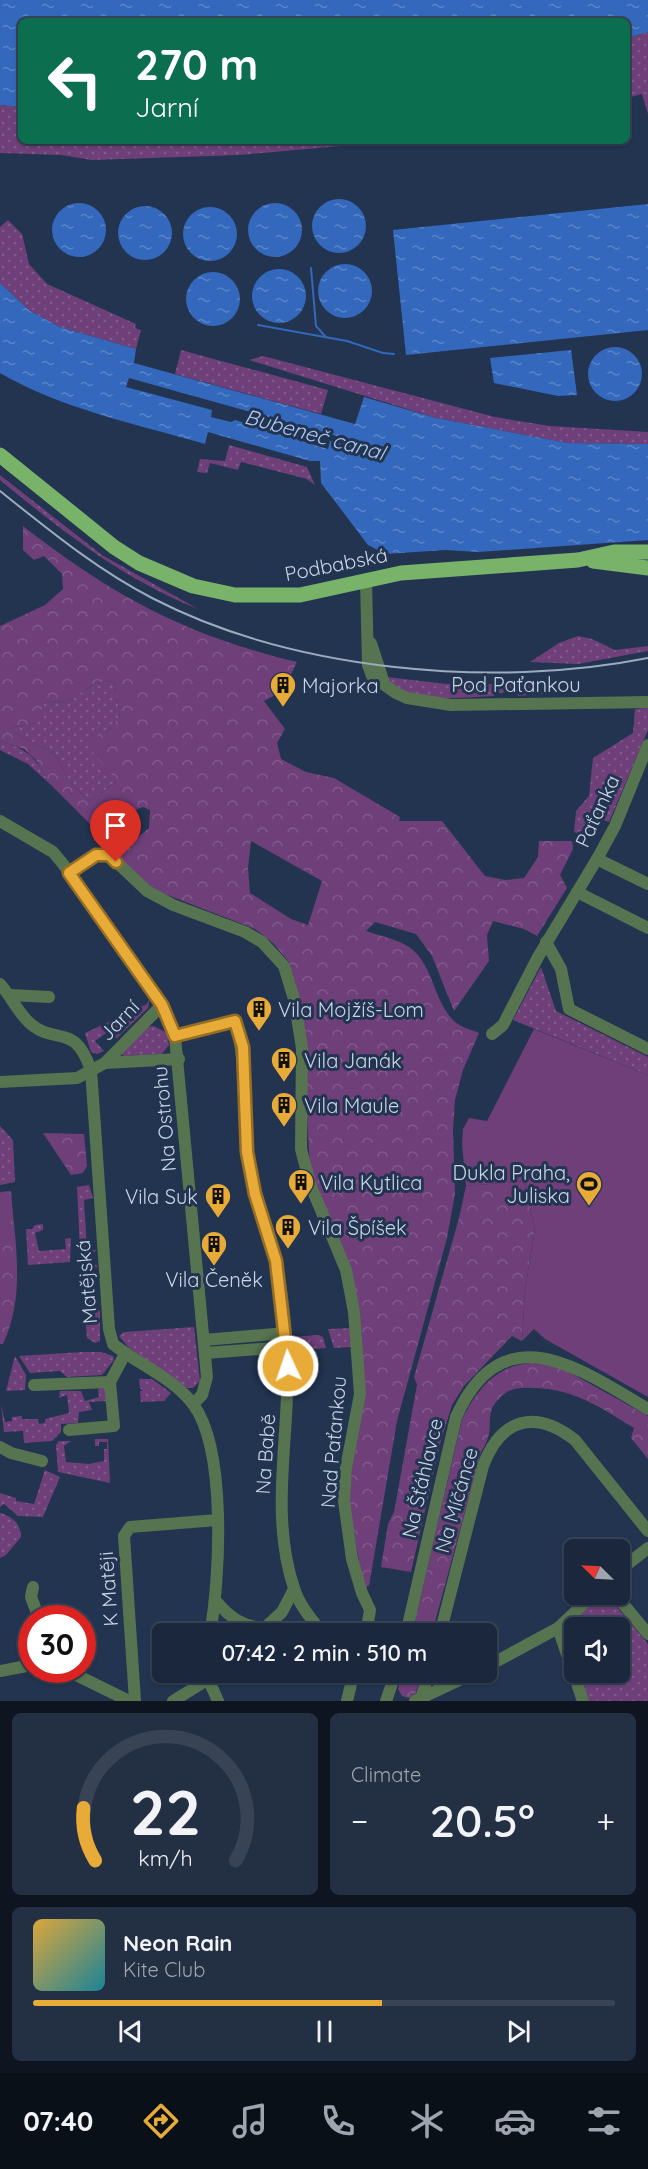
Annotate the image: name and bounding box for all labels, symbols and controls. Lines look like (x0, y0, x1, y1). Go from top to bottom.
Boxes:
text: 270 m (135, 38, 258, 91)
icon: left (36, 42, 114, 120)
text: Jarní (135, 90, 199, 124)
water label: Bubeneč canal (242, 403, 390, 466)
street label: Podbabská (282, 542, 390, 586)
building icon: Majorka (268, 670, 298, 708)
street label: Pod Paťankou (451, 672, 581, 697)
place label: Majorka (302, 673, 379, 698)
street label: Paťanka (569, 771, 625, 851)
pin (90, 800, 141, 862)
icon: arrive (99, 809, 132, 842)
street label: Jarní (94, 994, 145, 1046)
building icon: Vila Mojžíš-Lom (244, 994, 274, 1032)
place label: Vila Mojžíš-Lom (278, 997, 424, 1022)
building icon: Vila Janák (269, 1045, 299, 1083)
place label: Vila Janák (304, 1048, 402, 1073)
street label: Na Ostrohu (147, 1065, 181, 1173)
building icon: Vila Maule (269, 1090, 299, 1128)
place label: Vila Maule (304, 1093, 399, 1118)
place label: Dukla Praha, Juliska (453, 1160, 570, 1208)
building icon: Vila Kytlica (286, 1167, 316, 1205)
sports icon: Dukla Praha, Juliska (574, 1169, 604, 1207)
place label: Vila Kytlica (320, 1170, 422, 1195)
building icon: Vila Suk (203, 1181, 233, 1219)
place label: Vila Suk (125, 1184, 198, 1209)
building icon: Vila Špíšek (273, 1212, 303, 1250)
place label: Vila Špíšek (308, 1215, 407, 1240)
building icon: Vila Čeněk (199, 1229, 229, 1267)
street label: Matějská (70, 1239, 102, 1325)
place label: Vila Čeněk (165, 1267, 263, 1292)
position arrow (256, 1334, 320, 1398)
street label: Nad Paťankou (315, 1375, 351, 1509)
street label: Na Babě (250, 1413, 280, 1495)
street label: Na Šťáhlavce (396, 1416, 448, 1540)
street label: Na Míčánce (429, 1444, 483, 1556)
north arrow (564, 1539, 630, 1605)
map controls (564, 1539, 630, 1683)
street label: K Matěji (93, 1551, 123, 1627)
speed limit sign: 30 (18, 1605, 96, 1683)
button: sound (564, 1617, 630, 1683)
text: 07:42 · 2 min · 510 m (222, 1639, 427, 1667)
text: Climate (351, 1762, 421, 1787)
text: 22 (129, 1773, 201, 1851)
text: 20.5° (430, 1792, 535, 1848)
text: − (351, 1800, 368, 1841)
text: + (596, 1800, 615, 1841)
text: km/h (138, 1845, 192, 1871)
text: Neon Rain (123, 1929, 232, 1957)
text: Kite Club (123, 1957, 205, 1982)
icon: previous (114, 2015, 147, 2048)
icon: pause (308, 2015, 341, 2048)
icon: next (502, 2015, 535, 2048)
icon: directions (140, 2100, 182, 2142)
icon: music (229, 2100, 271, 2142)
icon: phone (317, 2100, 359, 2142)
icon: climate (406, 2100, 448, 2142)
icon: car (494, 2100, 536, 2142)
icon: filters (583, 2100, 625, 2142)
text: 07:40 (23, 2104, 93, 2138)

